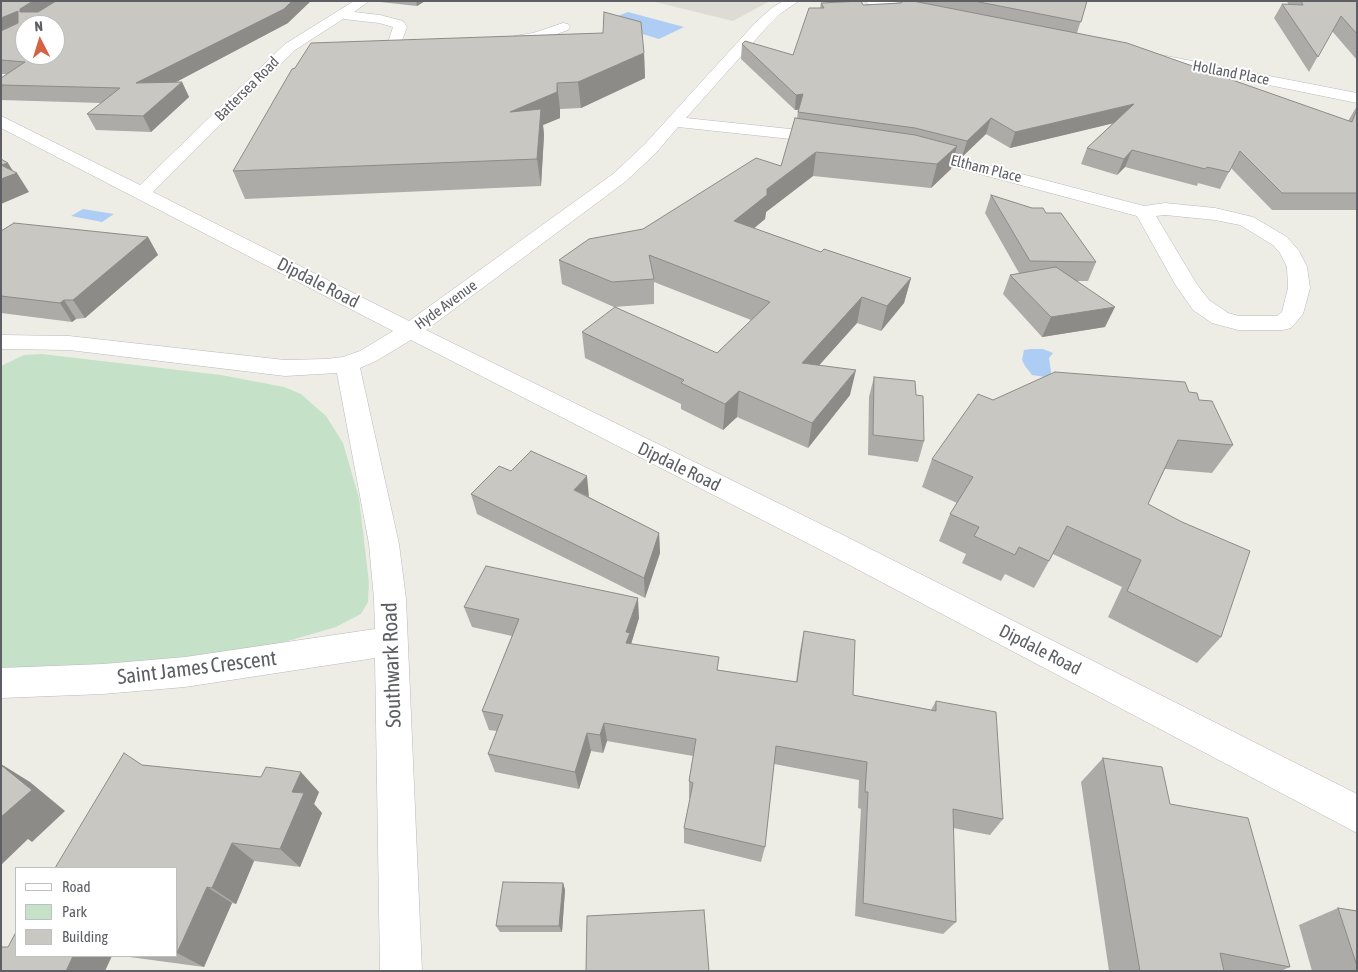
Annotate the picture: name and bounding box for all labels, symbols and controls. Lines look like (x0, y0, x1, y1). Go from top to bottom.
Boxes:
north arrow (15, 15, 65, 65)
text: N (34, 18, 44, 34)
street label: Battersea Road (211, 53, 283, 125)
street label: Holland Place (1191, 57, 1271, 89)
street label: Eltham Place (949, 152, 1023, 186)
street label: Dipdale Road (273, 253, 363, 313)
street label: Hyde Avenue (411, 276, 481, 334)
street label: Dipdale Road (634, 438, 724, 496)
street label: Southwark Road (377, 602, 407, 728)
street label: Dipdale Road (995, 620, 1085, 680)
street label: Saint James Crescent (116, 646, 278, 690)
legend (15, 867, 178, 957)
text: Road (62, 878, 91, 895)
text: Park (62, 903, 87, 920)
text: Building (62, 928, 108, 945)

